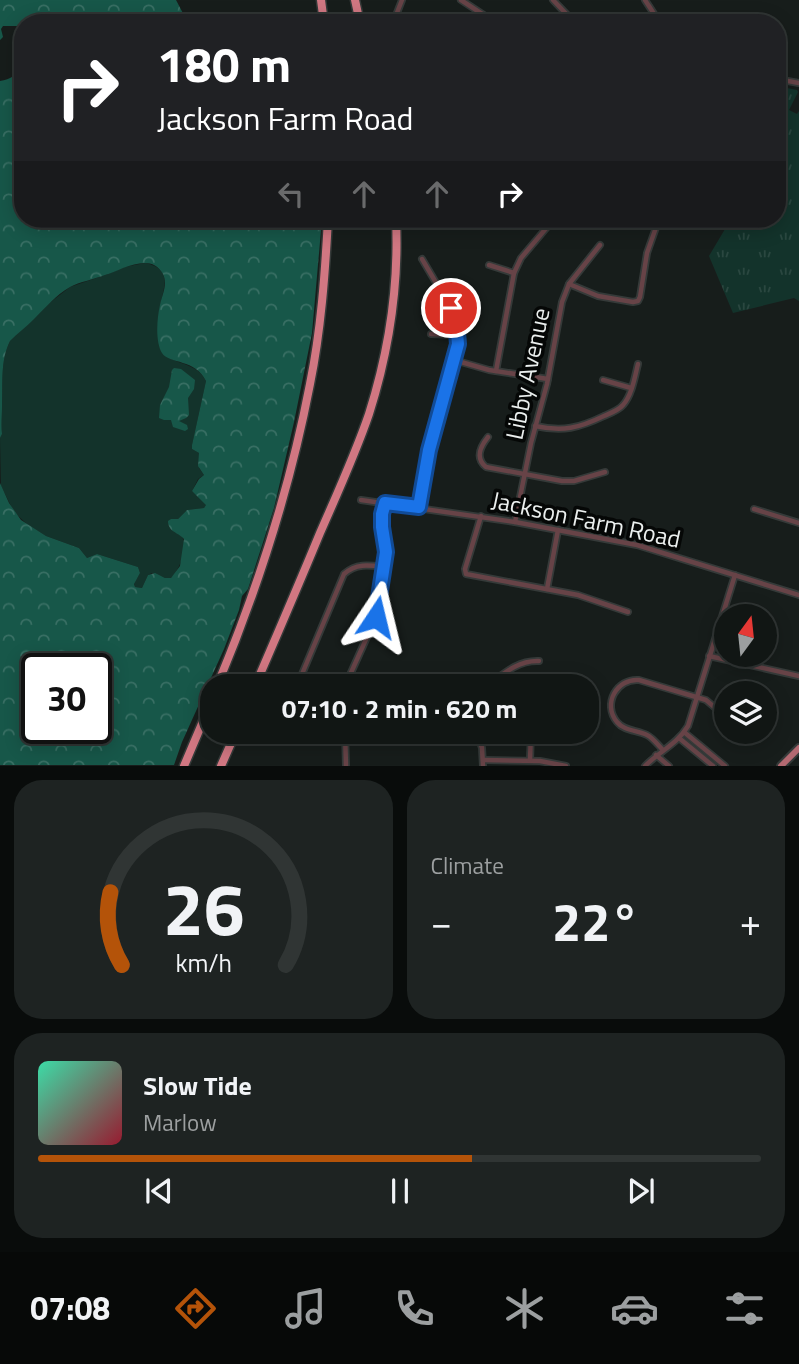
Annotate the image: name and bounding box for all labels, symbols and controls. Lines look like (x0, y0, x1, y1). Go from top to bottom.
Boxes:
text: 180 m (157, 26, 291, 101)
icon: right (42, 42, 133, 133)
text: Jackson Farm Road (157, 94, 414, 142)
icon: left (272, 175, 310, 213)
icon: ahead (345, 175, 383, 213)
icon: ahead (418, 175, 456, 213)
icon: right (491, 175, 529, 213)
pin (421, 278, 481, 338)
icon: arrive (432, 289, 470, 327)
street label: Libby Avenue (496, 305, 559, 443)
street label: Jackson Farm Road (488, 481, 684, 557)
position arrow (339, 580, 413, 654)
north arrow (714, 604, 777, 667)
map controls (714, 604, 777, 744)
speed limit sign: 30 (21, 653, 112, 744)
button: layers (714, 681, 777, 744)
text: 07:10 · 2 min · 620 m (282, 689, 517, 728)
text: Climate (431, 848, 504, 883)
text: 26 (162, 854, 244, 964)
text: 22° (552, 882, 639, 961)
text: − (431, 893, 452, 951)
text: + (740, 893, 761, 951)
text: km/h (175, 944, 232, 982)
text: Slow Tide (143, 1066, 252, 1105)
text: Marlow (143, 1105, 217, 1140)
icon: previous (140, 1172, 178, 1210)
icon: pause (381, 1172, 419, 1210)
icon: next (622, 1172, 660, 1210)
text: 07:08 (30, 1284, 110, 1332)
icon: directions (171, 1284, 220, 1333)
icon: music (281, 1284, 330, 1333)
icon: phone (390, 1284, 439, 1333)
icon: climate (500, 1284, 549, 1333)
icon: car (610, 1284, 659, 1333)
icon: filters (720, 1284, 769, 1333)

